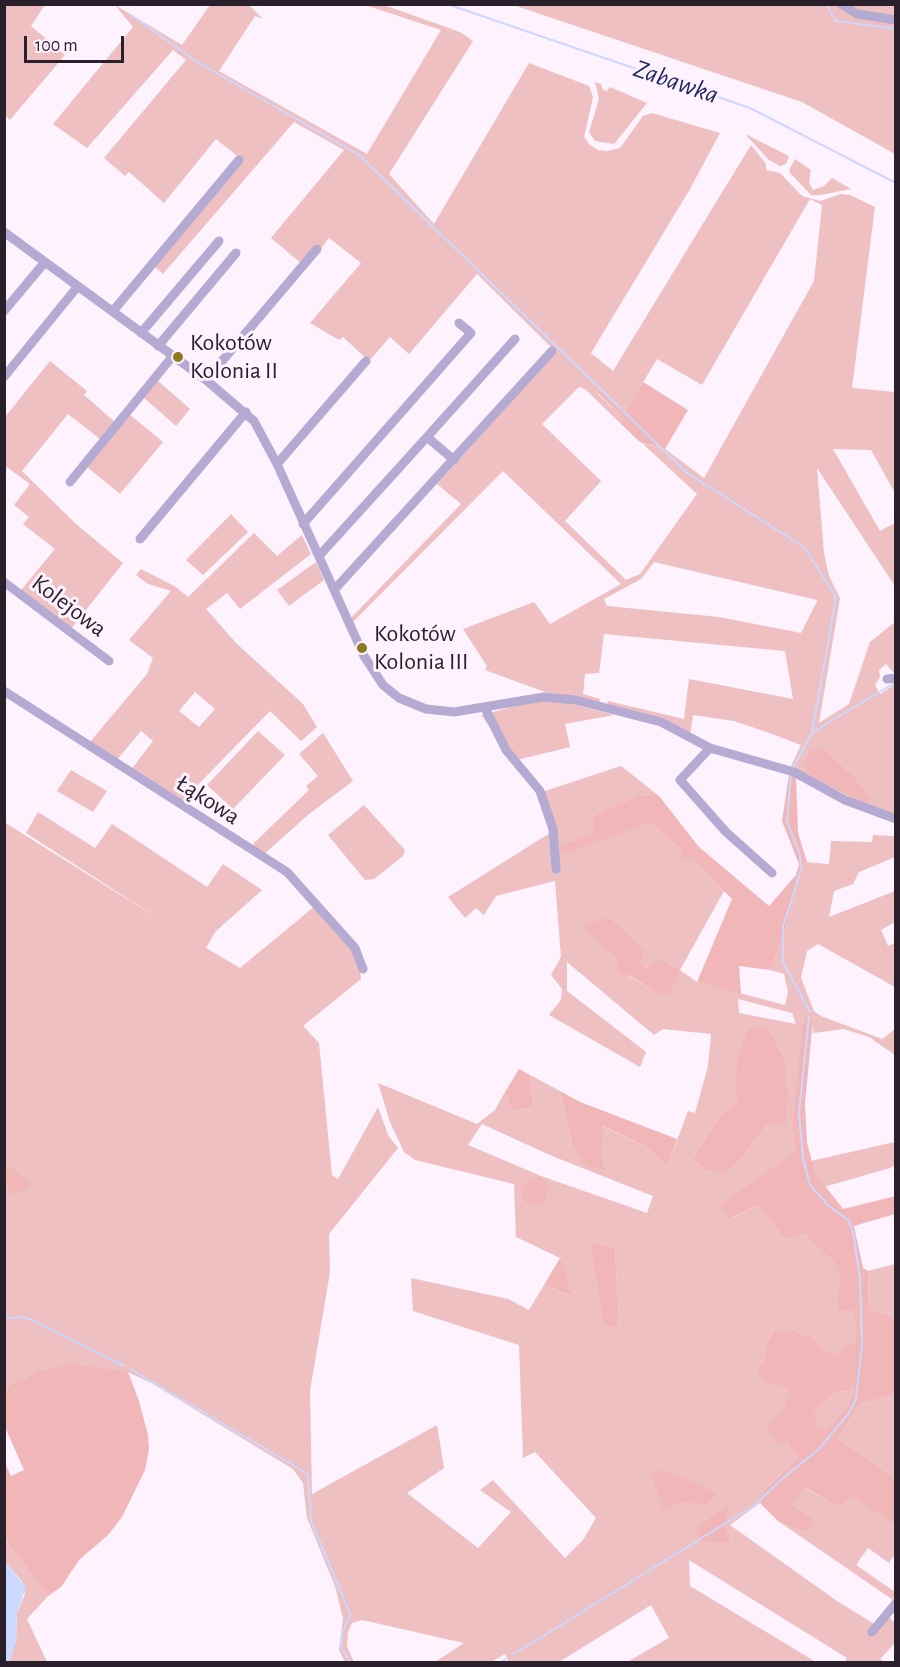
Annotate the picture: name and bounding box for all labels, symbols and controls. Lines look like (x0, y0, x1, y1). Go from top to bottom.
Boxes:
scale bar (27, 24, 128, 62)
text: 100 m (35, 37, 78, 55)
water label: Zabawka (630, 53, 722, 111)
place label: Kokotów Kolonia II (190, 329, 278, 385)
marker: Kokotów Kolonia II (171, 350, 185, 364)
street label: Kolejowa (26, 569, 112, 643)
place label: Kokotów Kolonia III (374, 620, 468, 676)
marker: Kokotów Kolonia III (355, 641, 369, 655)
street label: Łąkowa (171, 769, 245, 831)

